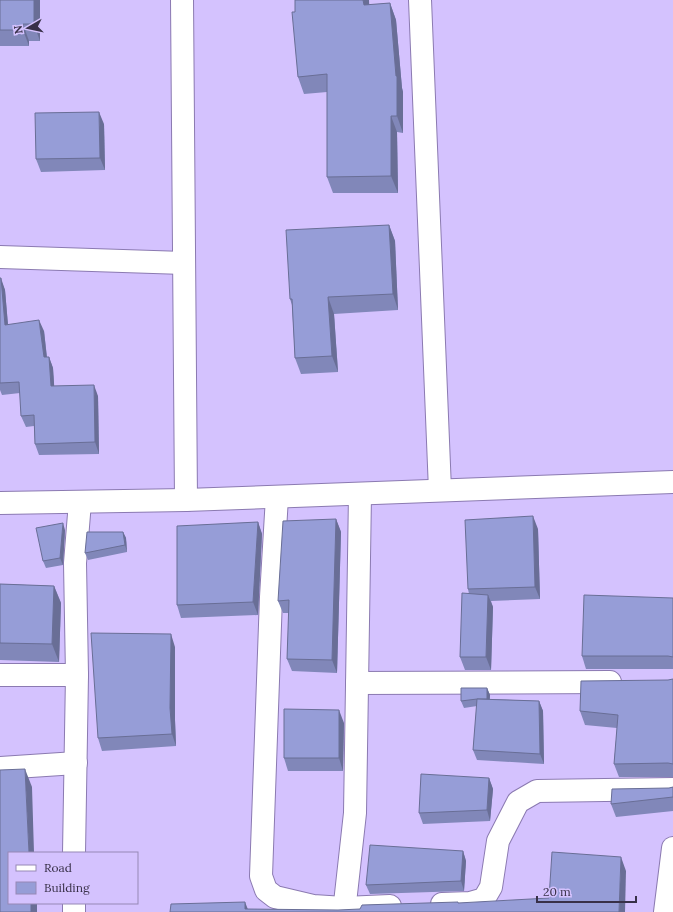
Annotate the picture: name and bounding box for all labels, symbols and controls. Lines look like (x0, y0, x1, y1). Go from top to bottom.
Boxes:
north arrow (8, 8, 48, 48)
text: N (10, 24, 26, 35)
legend (8, 852, 138, 904)
text: Road (44, 860, 72, 875)
scale bar (537, 878, 636, 904)
text: Building (44, 880, 90, 895)
text: 20 m (543, 884, 571, 899)

